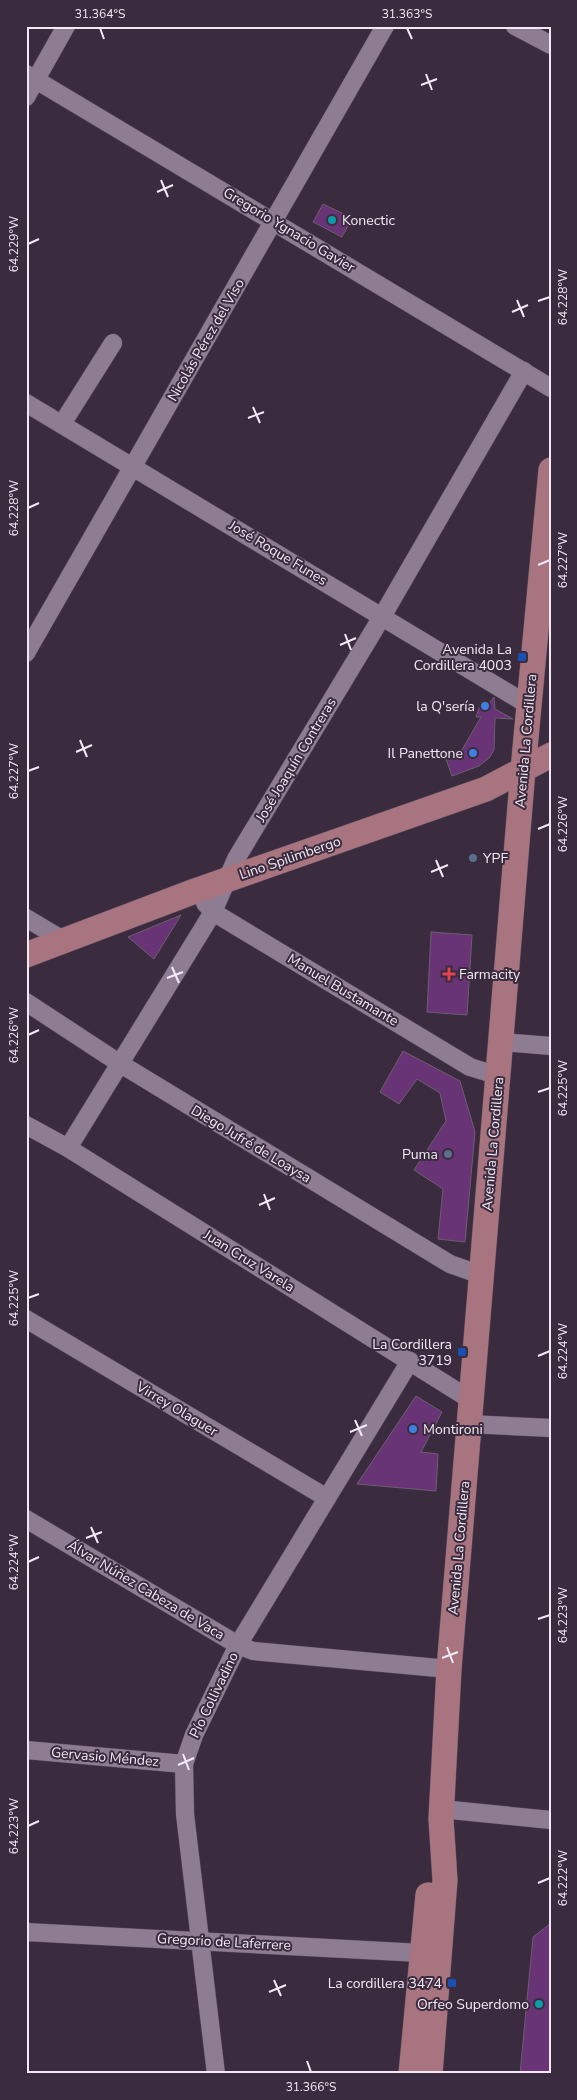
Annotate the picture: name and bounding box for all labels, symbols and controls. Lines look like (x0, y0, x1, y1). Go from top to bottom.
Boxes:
text: 31.364°S (75, 6, 125, 22)
text: 31.363°S (382, 6, 432, 22)
street label: Gregorio Ygnacio Gavier (220, 183, 358, 277)
place label: Konectic (342, 211, 395, 230)
marker: Konectic (326, 214, 338, 226)
text: 64.229°W (6, 216, 22, 272)
text: 64.228°W (555, 269, 571, 325)
street label: Nicolás Pérez del Viso (163, 275, 249, 405)
text: 64.228°W (6, 480, 22, 536)
street label: José Roque Funes (224, 516, 331, 590)
text: 64.227°W (555, 532, 571, 588)
place label: Avenida La Cordillera 4003 (414, 640, 512, 675)
marker: Avenida La Cordillera 4003 (516, 651, 528, 663)
street label: Avenida La Cordillera (511, 673, 541, 809)
street label: José Joaquín Contreras (251, 694, 341, 826)
place label: la Q'sería (416, 697, 475, 716)
marker: la Q'sería (479, 700, 491, 712)
text: 64.227°W (6, 743, 22, 799)
place label: Il Panettone (388, 744, 463, 763)
marker: Il Panettone (467, 747, 479, 759)
text: 64.226°W (555, 796, 571, 852)
street label: Lino Spilimbergo (237, 832, 343, 884)
place label: YPF (482, 849, 508, 868)
marker: YPF (467, 852, 479, 864)
street label: Manuel Bustamante (284, 949, 402, 1031)
place label: Farmacity (459, 965, 521, 984)
marker: Farmacity (443, 968, 455, 980)
text: 64.226°W (6, 1007, 22, 1063)
text: 64.225°W (555, 1060, 571, 1116)
street label: Avenida La Cordillera (478, 1076, 508, 1212)
street label: Diego Jufré de Loaysa (187, 1101, 315, 1187)
place label: Puma (402, 1145, 438, 1164)
marker: Puma (442, 1148, 454, 1160)
street label: Juan Cruz Varela (199, 1225, 298, 1297)
text: 64.225°W (6, 1270, 22, 1326)
text: 64.224°W (555, 1323, 571, 1379)
place label: La Cordillera 3719 (372, 1335, 452, 1370)
marker: La Cordillera 3719 (456, 1346, 468, 1358)
street label: Virrey Olaguer (132, 1377, 221, 1441)
place label: Montironi (423, 1420, 483, 1439)
marker: Montironi (407, 1423, 419, 1435)
street label: Avenida La Cordillera (444, 1480, 474, 1616)
text: 64.224°W (6, 1534, 22, 1590)
street label: Álvar Núñez Cabeza de Vaca (64, 1536, 228, 1644)
text: 64.223°W (555, 1587, 571, 1643)
street label: Pío Collivadino (185, 1649, 243, 1741)
street label: Gervasio Méndez (50, 1743, 160, 1771)
text: 64.223°W (6, 1798, 22, 1854)
text: 64.222°W (555, 1850, 571, 1906)
street label: Gregorio de Laferrere (157, 1929, 291, 1955)
place label: La cordillera 3474 (328, 1974, 442, 1993)
marker: La cordillera 3474 (446, 1977, 458, 1989)
place label: Orfeo Superdomo (417, 1995, 529, 2014)
marker: Orfeo Superdomo (533, 1998, 545, 2010)
text: 31.366°S (286, 2079, 336, 2095)

